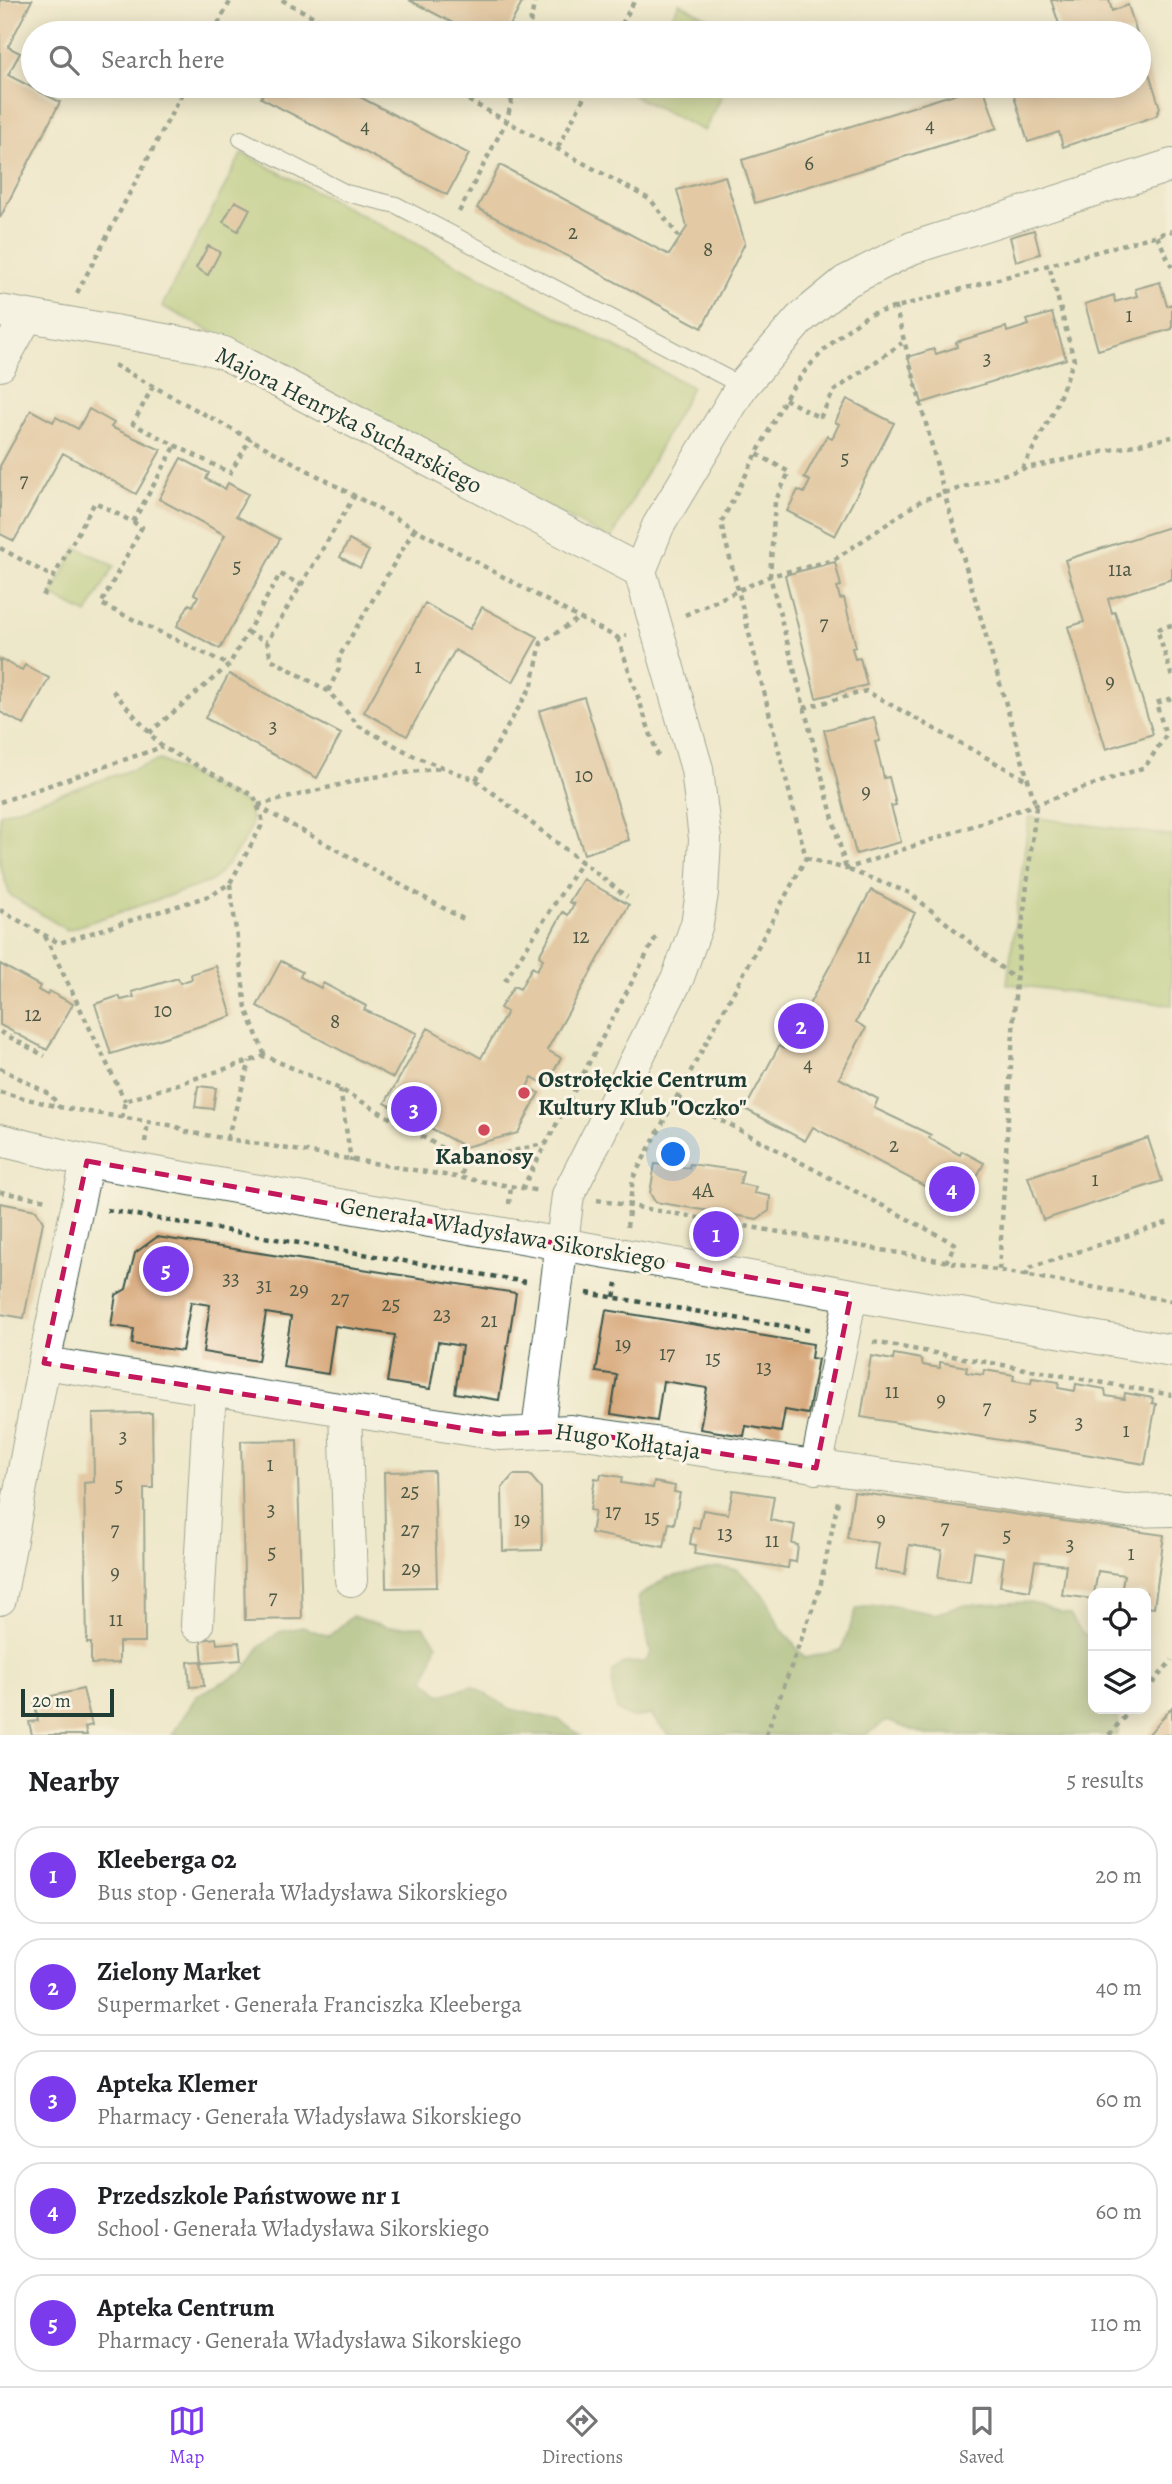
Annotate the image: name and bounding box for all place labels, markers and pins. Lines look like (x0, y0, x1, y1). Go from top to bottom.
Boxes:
pin: 2 (778, 1000, 824, 1052)
place label: Ostrołęckie Centrum Kultury Klub "Oczko" (538, 1063, 747, 1123)
pin: 3 (391, 1083, 437, 1135)
marker: Ostrołęckie Centrum Kultury Klub "Oczko" (516, 1085, 532, 1101)
marker: Kabanosy (476, 1122, 492, 1138)
place label: Kabanosy (435, 1140, 534, 1172)
pin: 4 (929, 1163, 975, 1215)
pin: 1 (693, 1208, 739, 1260)
pin: 5 (143, 1243, 189, 1295)

